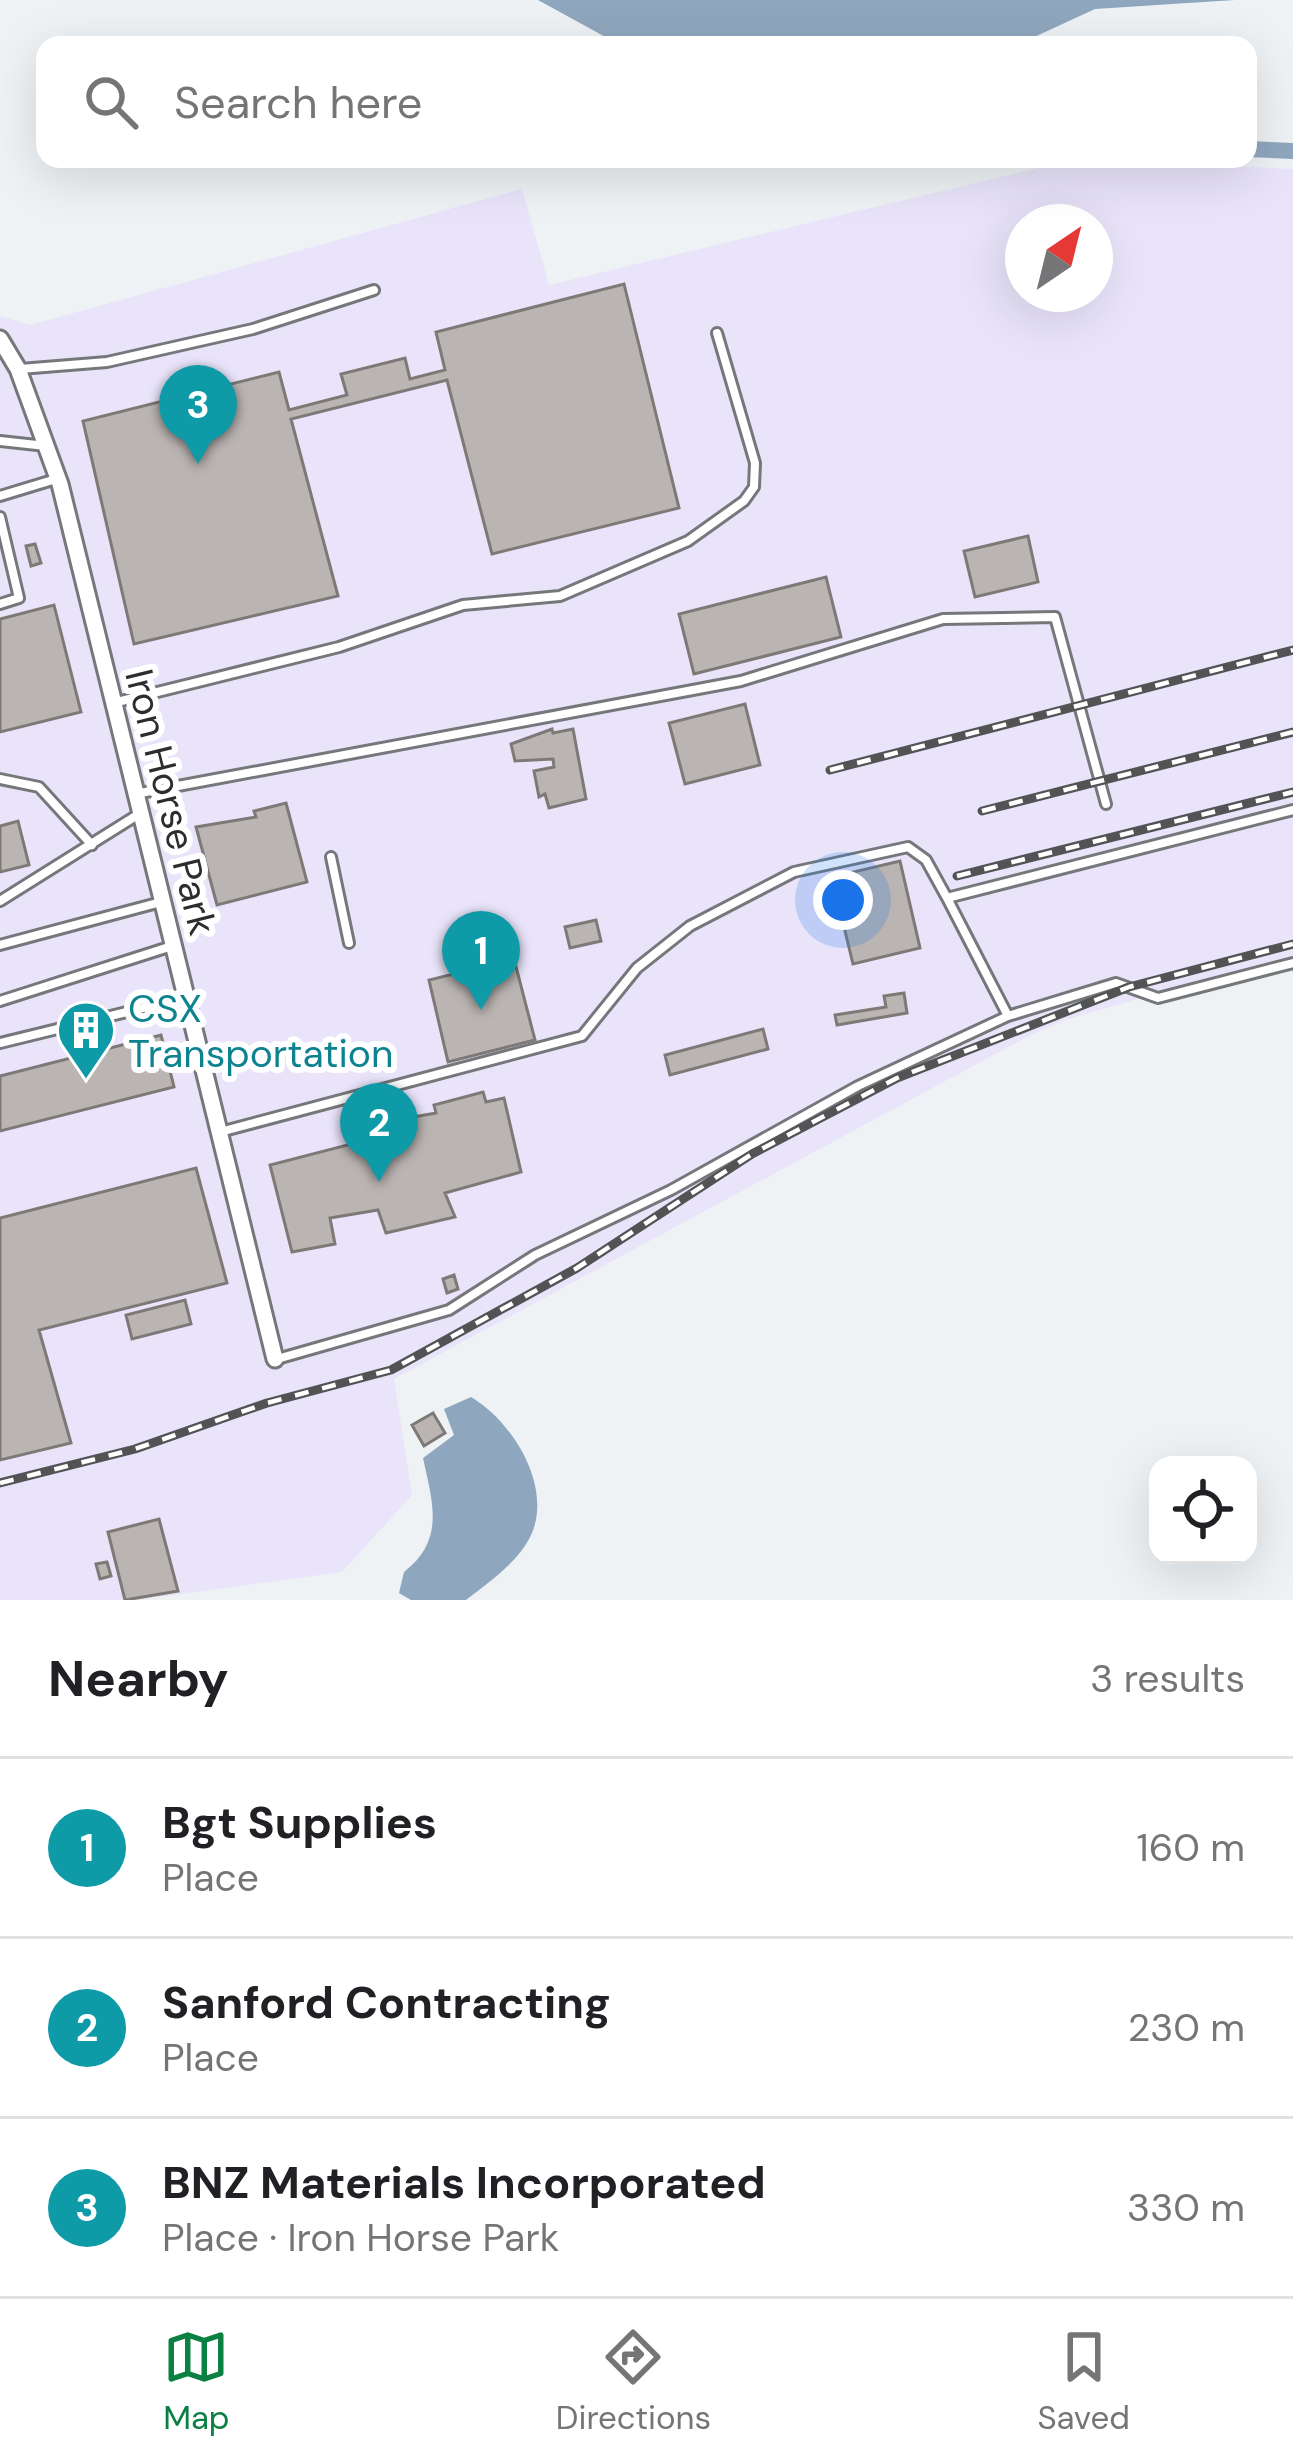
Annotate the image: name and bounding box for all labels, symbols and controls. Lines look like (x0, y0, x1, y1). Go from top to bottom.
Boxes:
search box (36, 36, 1257, 168)
icon: search (78, 69, 144, 135)
text: Search here (174, 73, 422, 132)
north arrow (1005, 204, 1113, 312)
pin: 3 (159, 365, 237, 464)
street label: Iron Horse Park (113, 664, 229, 940)
your location (813, 870, 873, 930)
pin: 1 (442, 911, 520, 1010)
place label: CSX Transportation (128, 983, 393, 1079)
building icon: CSX Transportation (55, 999, 117, 1081)
pin: 2 (340, 1083, 418, 1182)
map controls (1149, 1456, 1257, 1564)
button: locate (1149, 1456, 1257, 1564)
text: Nearby (48, 1645, 229, 1712)
text: 3 results (1090, 1653, 1245, 1704)
text: Bgt Supplies (162, 1793, 437, 1852)
text: 1 (80, 1822, 94, 1873)
text: 160 m (1137, 1822, 1245, 1873)
text: Place (162, 1852, 259, 1903)
text: Sanford Contracting (162, 1973, 611, 2032)
text: 2 (76, 2002, 98, 2053)
text: 230 m (1128, 2002, 1245, 2053)
text: Place (162, 2032, 259, 2083)
text: BNZ Materials Incorporated (162, 2153, 766, 2212)
text: 3 (75, 2182, 99, 2233)
text: 330 m (1127, 2182, 1245, 2233)
text: Place · Iron Horse Park (162, 2212, 559, 2263)
tab: Map (163, 2324, 230, 2439)
tab: Directions (556, 2324, 711, 2439)
tab: Saved (1037, 2324, 1130, 2439)

